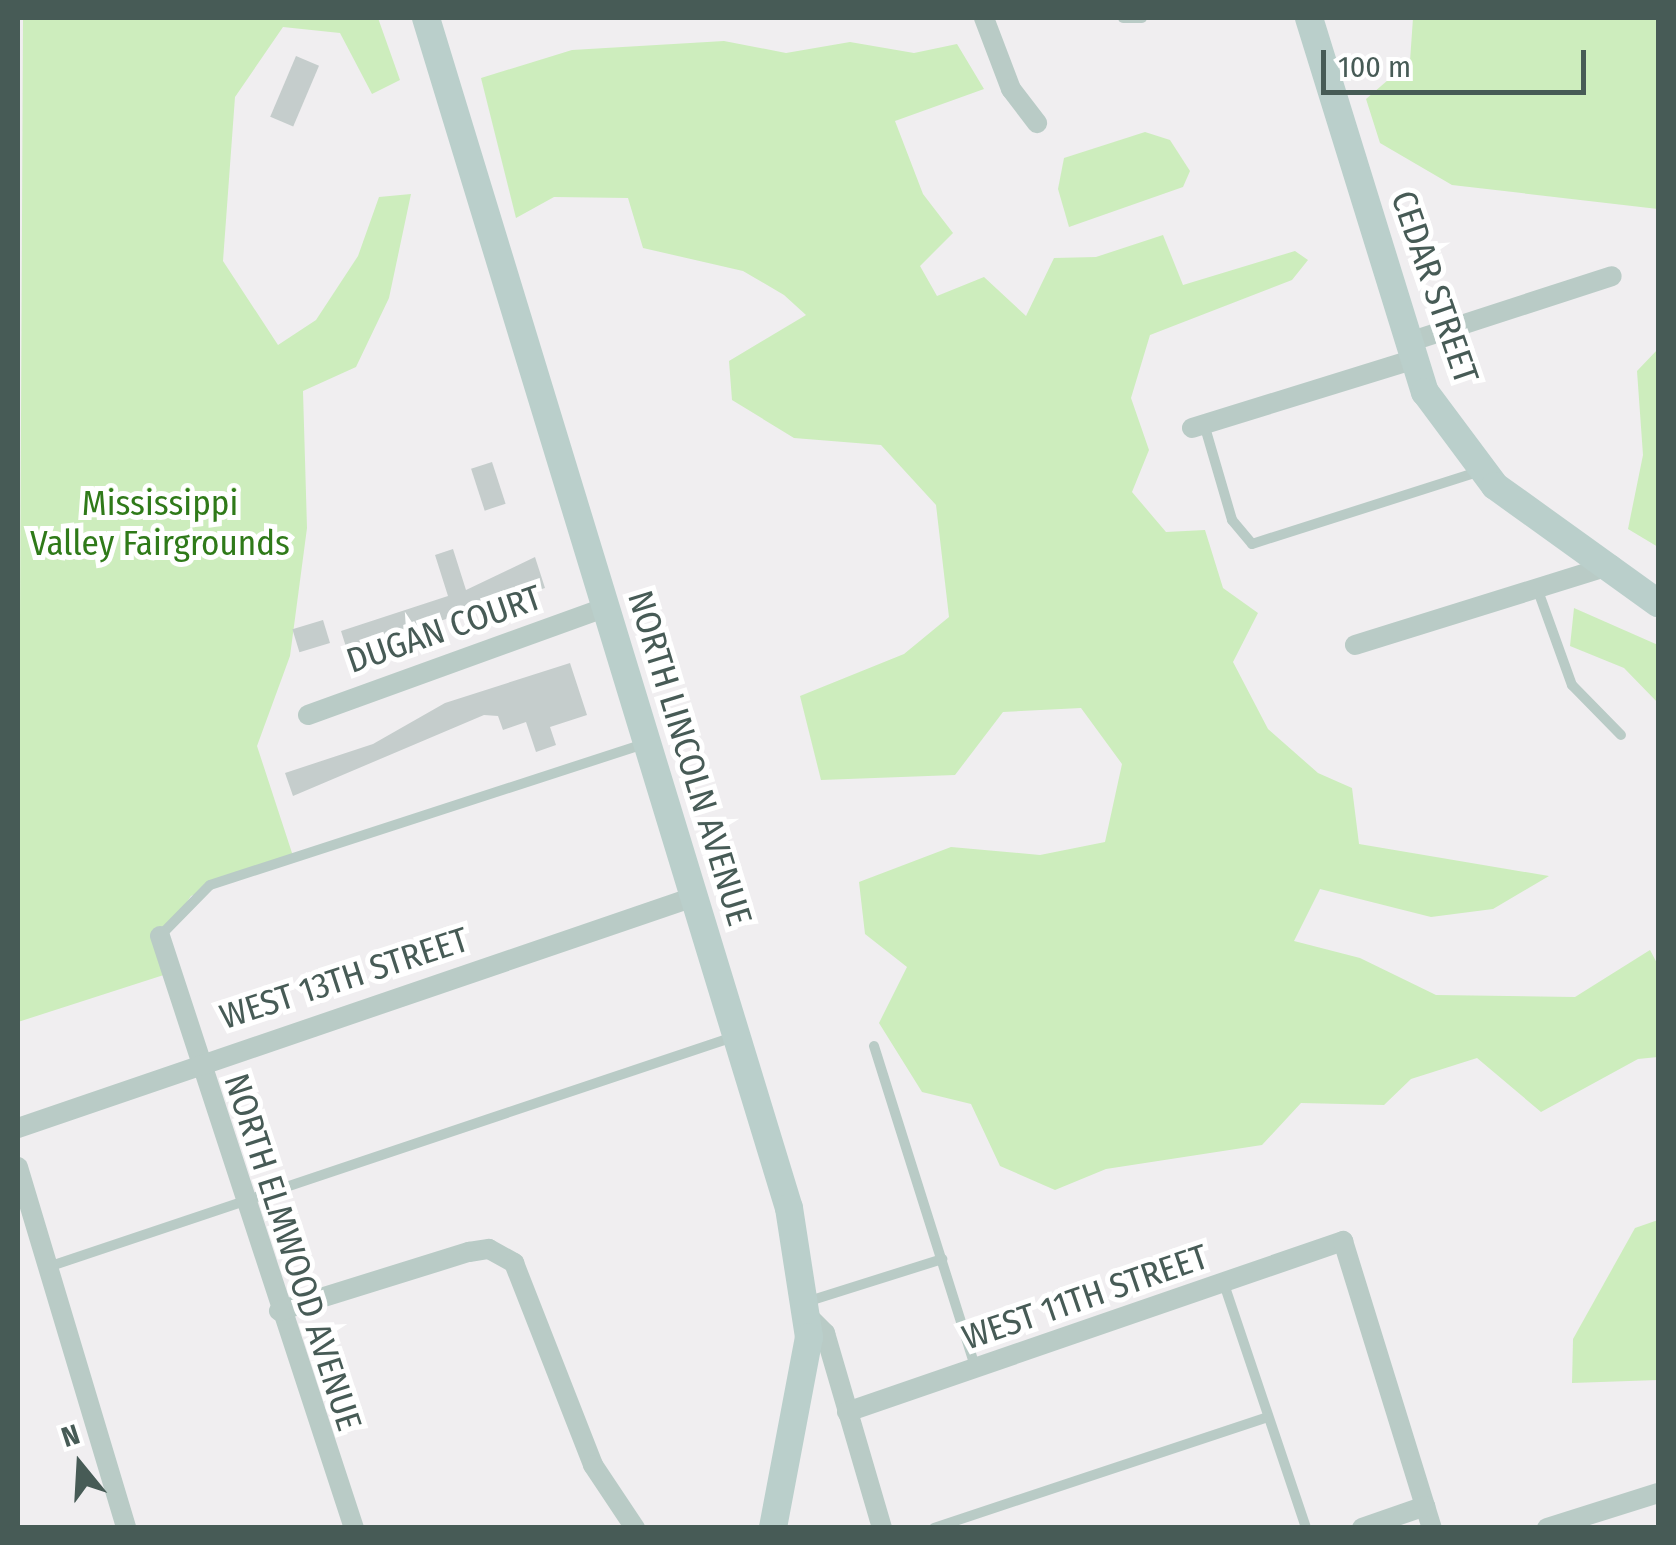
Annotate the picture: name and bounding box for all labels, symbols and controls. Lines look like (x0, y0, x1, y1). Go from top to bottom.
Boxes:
scale bar (1326, 30, 1591, 92)
text: 100 m (1338, 49, 1411, 85)
street label: CEDAR STREET (1382, 185, 1488, 389)
park label: Mississippi Valley Fairgrounds (30, 482, 290, 564)
street label: DUGAN COURT (341, 576, 547, 682)
street label: NORTH LINCOLN AVENUE (619, 586, 761, 930)
street label: WEST 13TH STREET (215, 918, 473, 1038)
street label: NORTH ELMWOOD AVENUE (215, 1068, 371, 1436)
street label: WEST 11TH STREET (957, 1235, 1213, 1359)
north arrow (30, 1415, 130, 1515)
text: N (57, 1418, 84, 1454)

